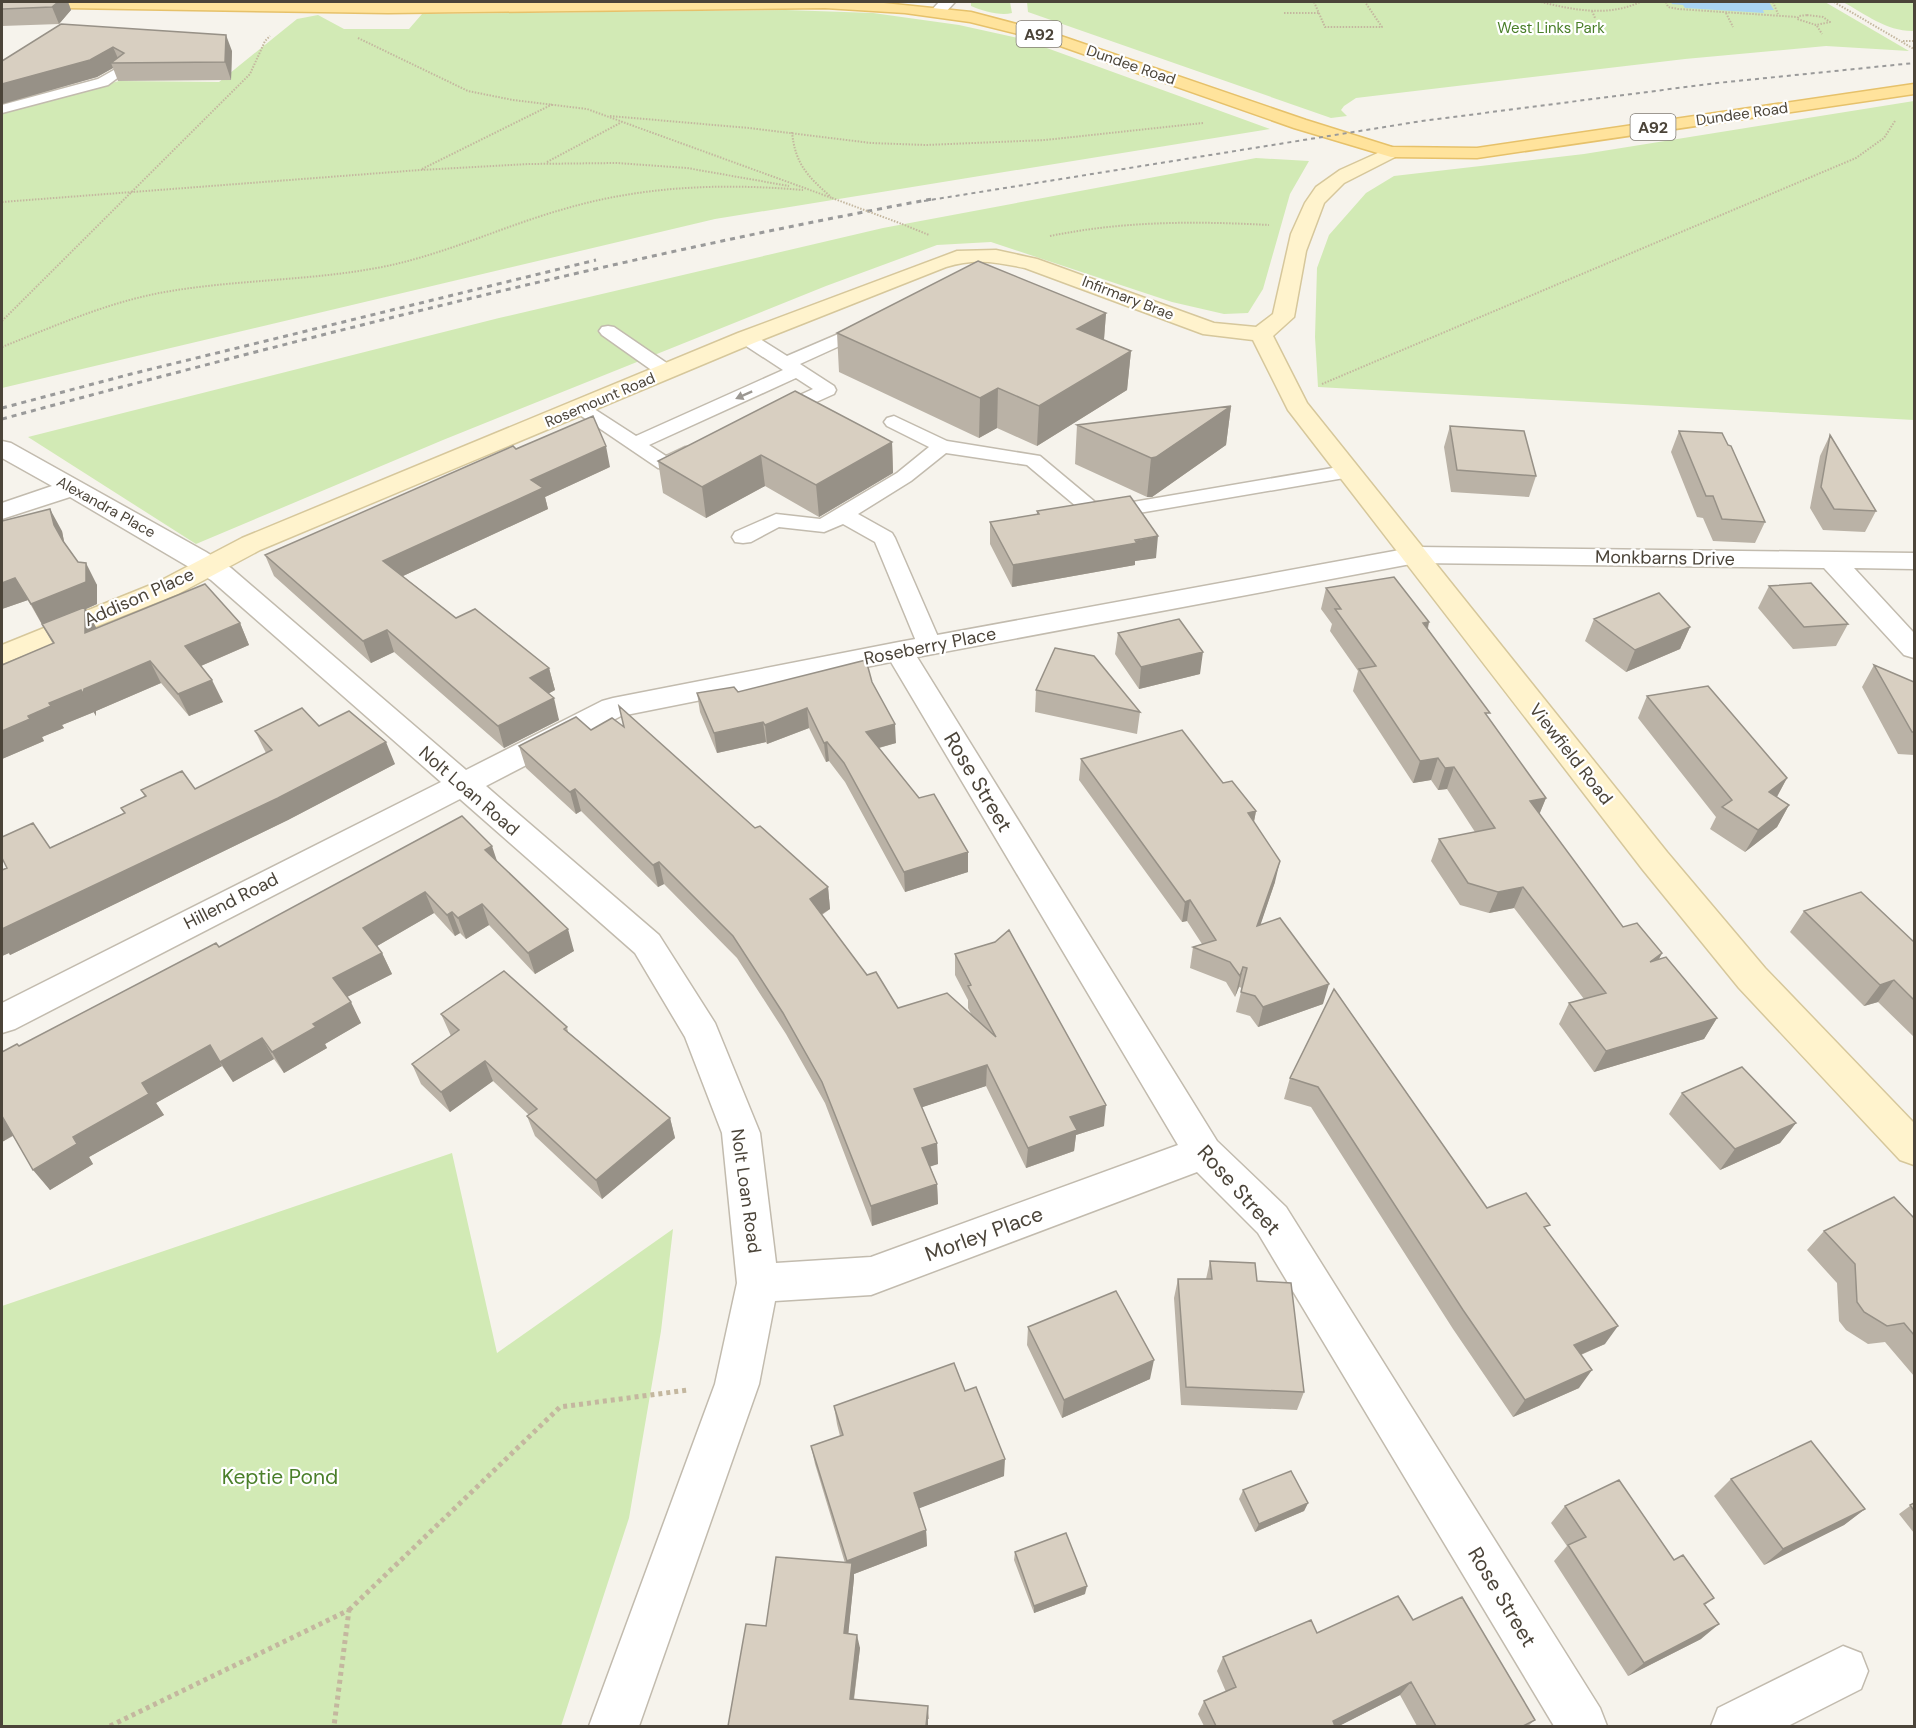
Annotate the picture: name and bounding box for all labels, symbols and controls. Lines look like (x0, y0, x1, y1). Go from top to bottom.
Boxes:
park label: West Links Park (1497, 18, 1605, 38)
road number: A92 (1016, 21, 1062, 47)
street label: Dundee Road (1084, 40, 1178, 90)
street label: Dundee Road (1695, 98, 1789, 130)
road number: A92 (1630, 114, 1676, 140)
street label: Infirmary Brae (1079, 271, 1177, 325)
street label: Rosemount Road (542, 368, 658, 432)
one-way arrow (735, 390, 752, 399)
street label: Alexandra Place (53, 472, 159, 542)
street label: Monkbarns Drive (1595, 545, 1735, 571)
street label: Addison Place (80, 562, 198, 632)
street label: Roseberry Place (862, 621, 998, 671)
street label: Viewfield Road (1524, 698, 1618, 810)
street label: Rose Street (937, 727, 1019, 837)
street label: Nolt Loan Road (414, 741, 524, 841)
street label: Hillend Road (180, 867, 282, 935)
street label: Nolt Loan Road (725, 1127, 767, 1255)
street label: Rose Street (1191, 1139, 1287, 1241)
street label: Morley Place (921, 1200, 1047, 1268)
park label: Keptie Pond (222, 1463, 338, 1491)
street label: Rose Street (1461, 1542, 1543, 1652)

